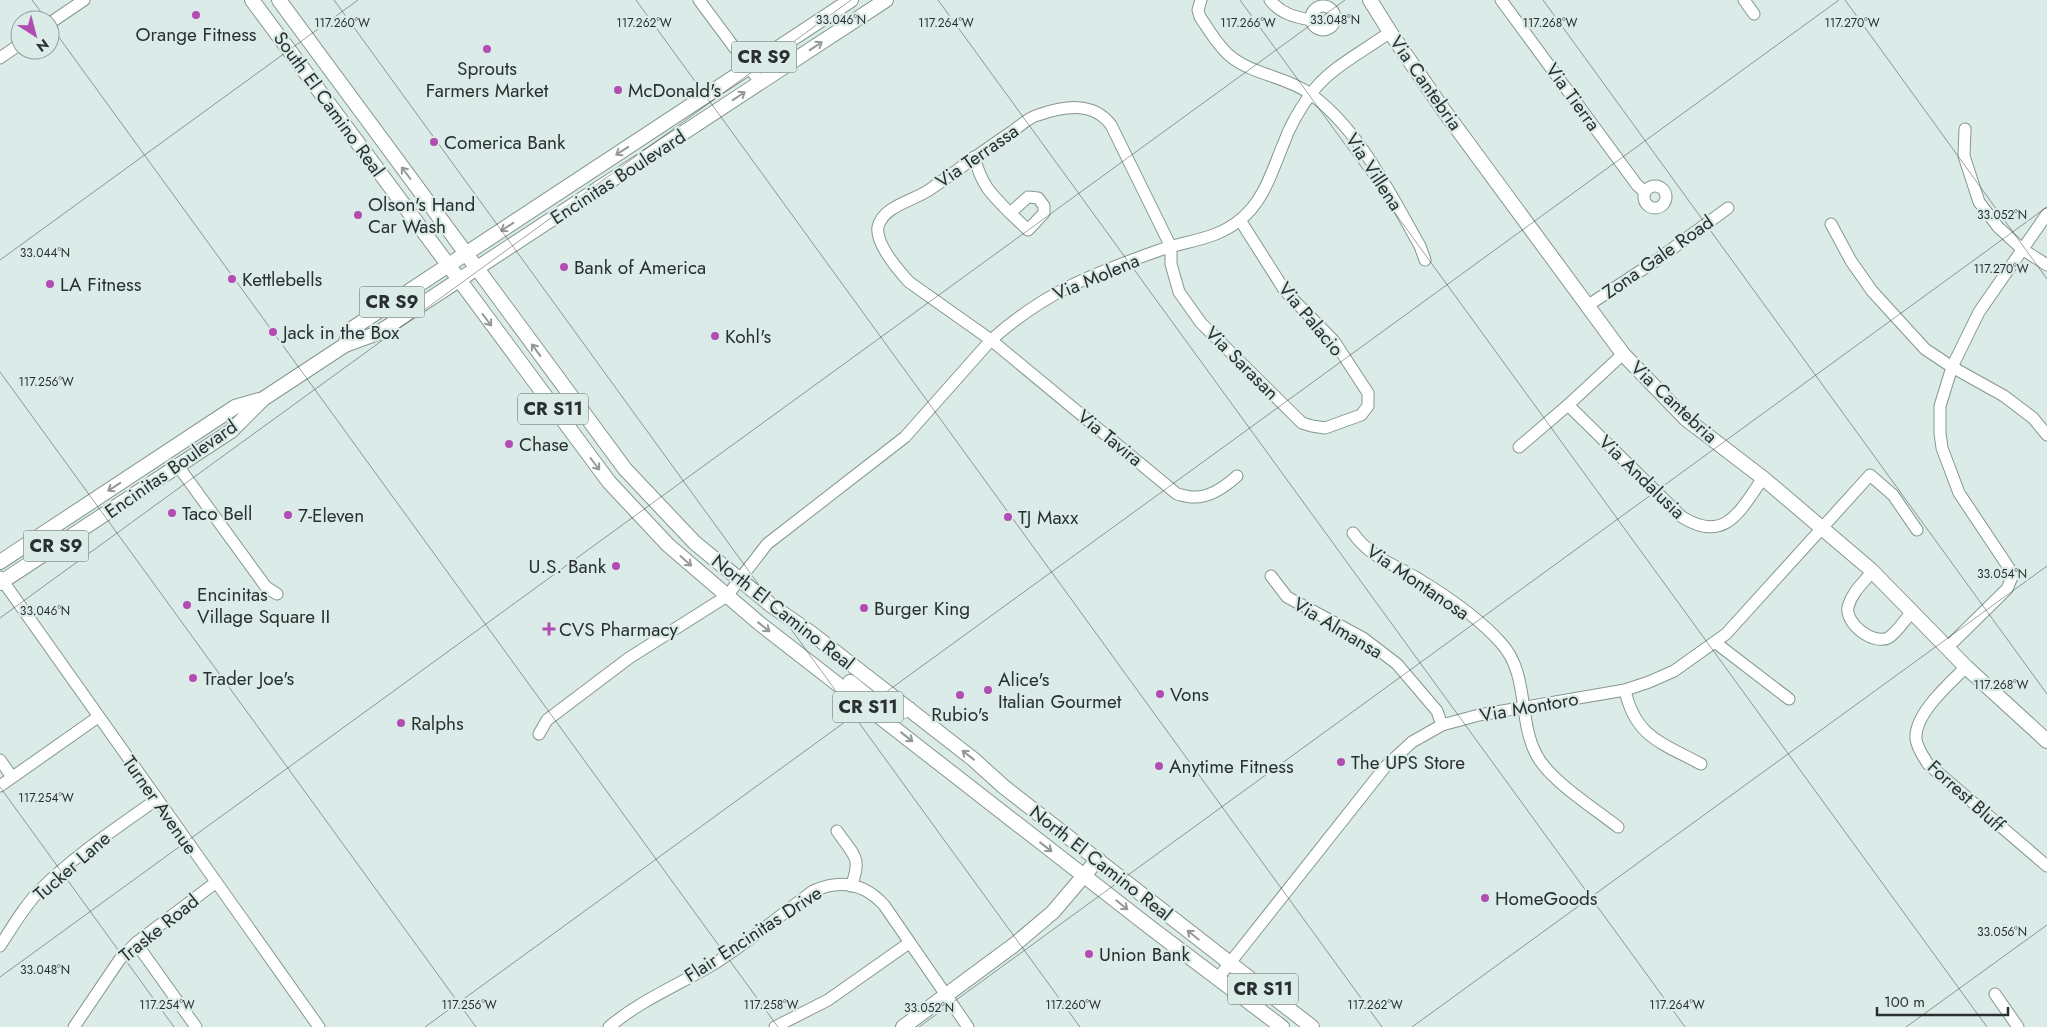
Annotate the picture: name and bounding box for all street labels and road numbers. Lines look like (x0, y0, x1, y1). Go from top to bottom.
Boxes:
street label: South El Camino Real (267, 26, 391, 182)
street label: Via Cantebria (1383, 30, 1469, 136)
road number: CR S9 (732, 42, 796, 72)
street label: Via Tierra (1539, 57, 1607, 137)
street label: Via Terrassa (930, 118, 1024, 194)
street label: Encinitas Boulevard (545, 123, 691, 231)
street label: Via Villena (1339, 128, 1409, 216)
street label: Zona Gale Road (1597, 209, 1719, 305)
street label: Via Molena (1049, 247, 1143, 307)
street label: Via Palacio (1272, 276, 1350, 362)
road number: CR S9 (360, 286, 424, 318)
street label: Via Sarasan (1199, 320, 1285, 406)
street label: Via Cantebria (1624, 355, 1724, 449)
road number: CR S11 (518, 394, 588, 424)
street label: Via Tavira (1071, 403, 1149, 473)
street label: Encinitas Boulevard (99, 413, 243, 525)
street label: Via Andalusia (1593, 429, 1691, 525)
road number: CR S9 (23, 530, 88, 562)
street label: Via Montanosa (1361, 538, 1475, 626)
street label: North El Camino Real (706, 548, 860, 676)
street label: Via Almansa (1288, 591, 1388, 665)
street label: Via Montoro (1478, 685, 1580, 729)
road number: CR S11 (833, 692, 903, 722)
street label: Turner Avenue (116, 750, 204, 860)
street label: Forrest Bluff (1921, 754, 2011, 838)
street label: North El Camino Real (1024, 799, 1178, 927)
street label: Tucker Lane (28, 825, 116, 907)
street label: Flair Encinitas Drive (679, 879, 827, 989)
street label: Traske Road (114, 888, 204, 968)
road number: CR S11 (1228, 974, 1298, 1004)

